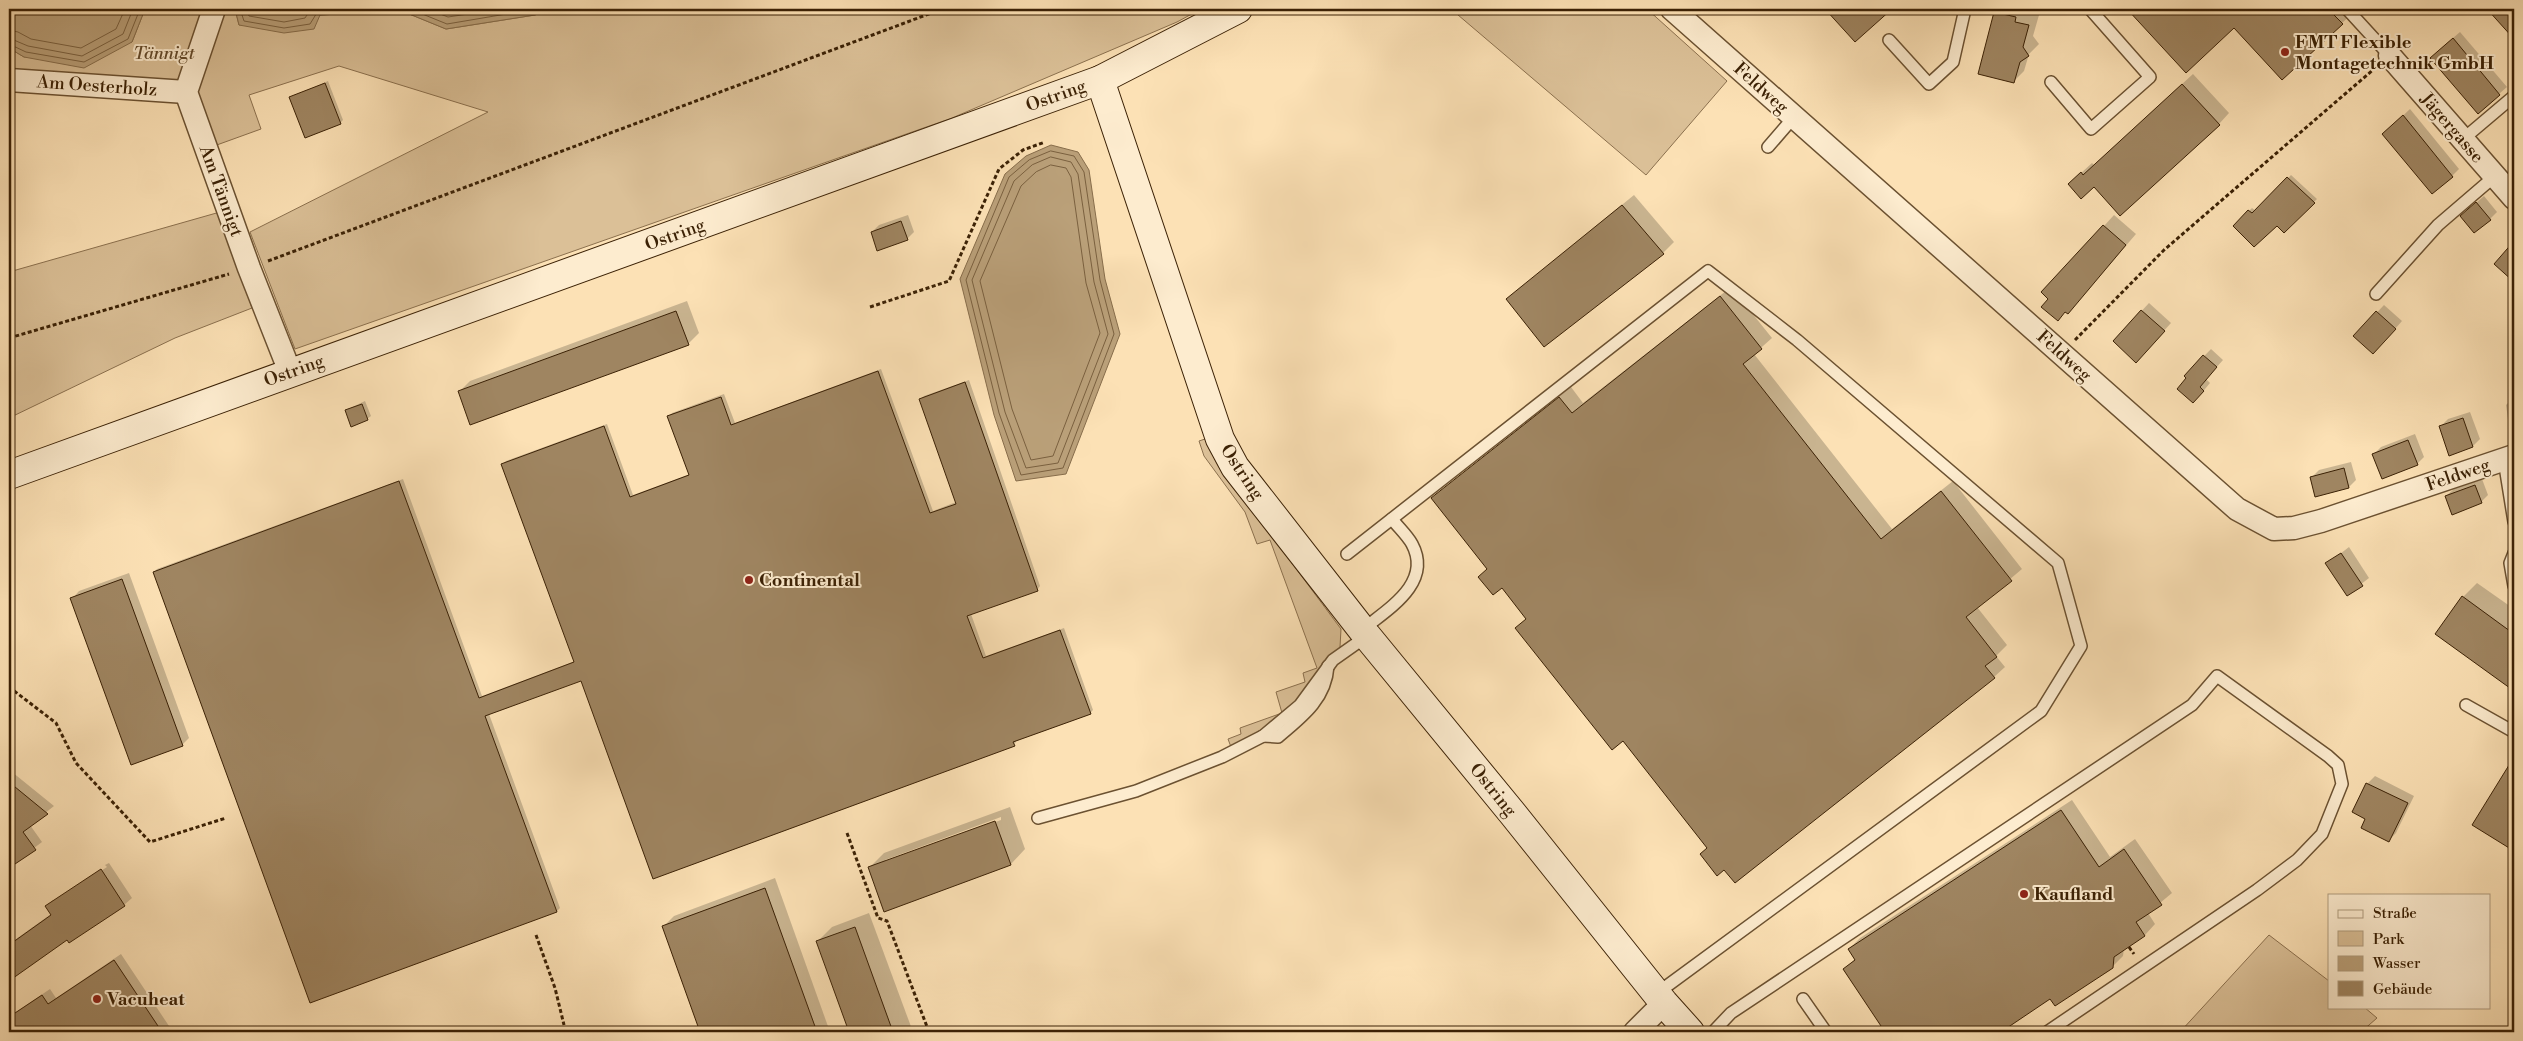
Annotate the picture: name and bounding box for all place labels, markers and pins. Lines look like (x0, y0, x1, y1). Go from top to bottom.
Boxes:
place label: FMT Flexible Montagetechnik GmbH (2295, 31, 2494, 75)
marker: FMT Flexible Montagetechnik GmbH (2279, 46, 2291, 58)
place label: Continental (759, 569, 860, 592)
marker: Continental (743, 574, 755, 586)
place label: Kaufland (2034, 883, 2113, 906)
marker: Kaufland (2018, 888, 2030, 900)
place label: Vacuheat (106, 988, 185, 1011)
marker: Vacuheat (91, 993, 103, 1005)

